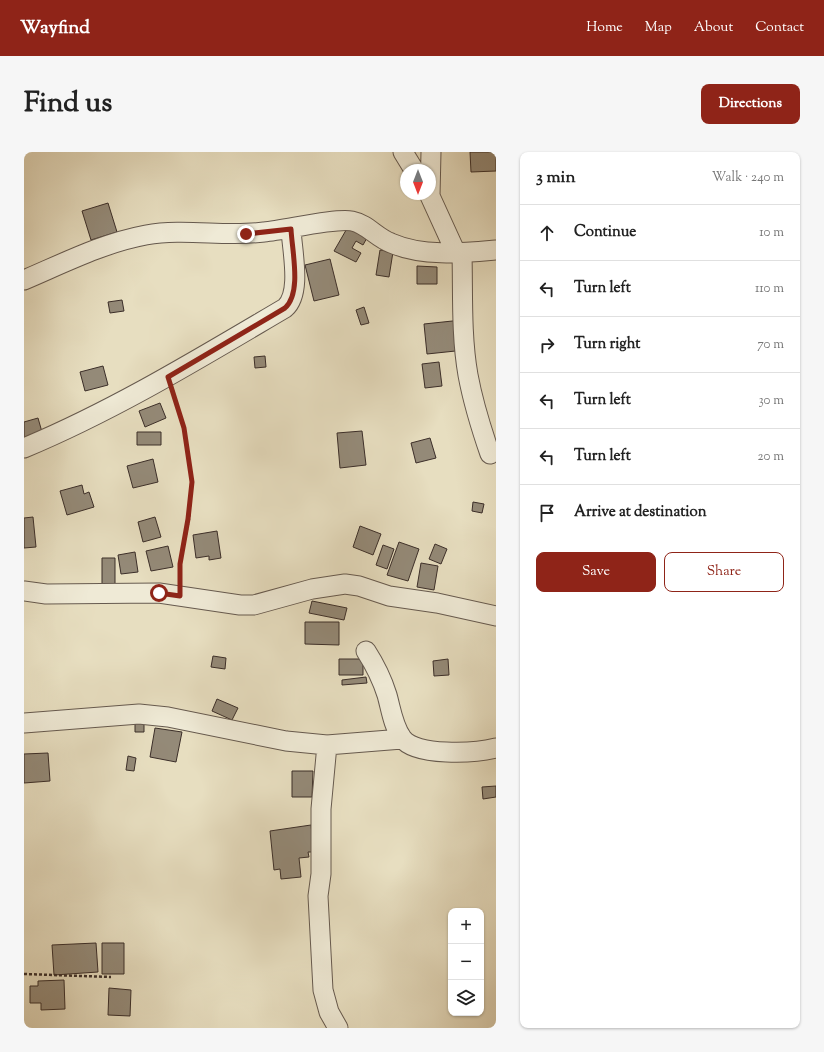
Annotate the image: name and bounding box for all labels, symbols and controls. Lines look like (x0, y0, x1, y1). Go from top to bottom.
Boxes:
text: Wayfind (20, 15, 90, 42)
text: Home (586, 18, 623, 38)
text: Map (645, 18, 672, 38)
text: About (694, 18, 733, 38)
text: Contact (755, 18, 804, 38)
text: Find us (24, 84, 112, 124)
button: Directions (701, 84, 800, 124)
north arrow (400, 164, 436, 200)
text: 3 min (536, 166, 575, 190)
text: Walk · 240 m (712, 169, 784, 187)
icon: ahead (536, 222, 558, 244)
text: Continue (574, 222, 636, 243)
text: 10 m (759, 224, 784, 242)
route end (237, 225, 255, 243)
icon: left (536, 278, 558, 300)
text: Turn left (574, 278, 631, 299)
text: 110 m (755, 280, 784, 298)
icon: right (536, 334, 558, 356)
text: Turn right (574, 334, 640, 355)
text: 70 m (757, 336, 784, 354)
icon: left (536, 390, 558, 412)
text: Turn left (574, 390, 631, 411)
text: 30 m (758, 392, 784, 410)
icon: left (536, 446, 558, 468)
text: Turn left (574, 446, 631, 467)
text: 20 m (758, 448, 784, 466)
icon: arrive (536, 502, 558, 524)
text: Arrive at destination (574, 502, 707, 523)
button: Save (536, 552, 656, 592)
button: Share (664, 552, 784, 592)
route start (150, 584, 168, 602)
map controls (448, 908, 484, 1016)
button: + (448, 908, 484, 944)
button: − (448, 944, 484, 980)
button: layers (448, 980, 484, 1016)

